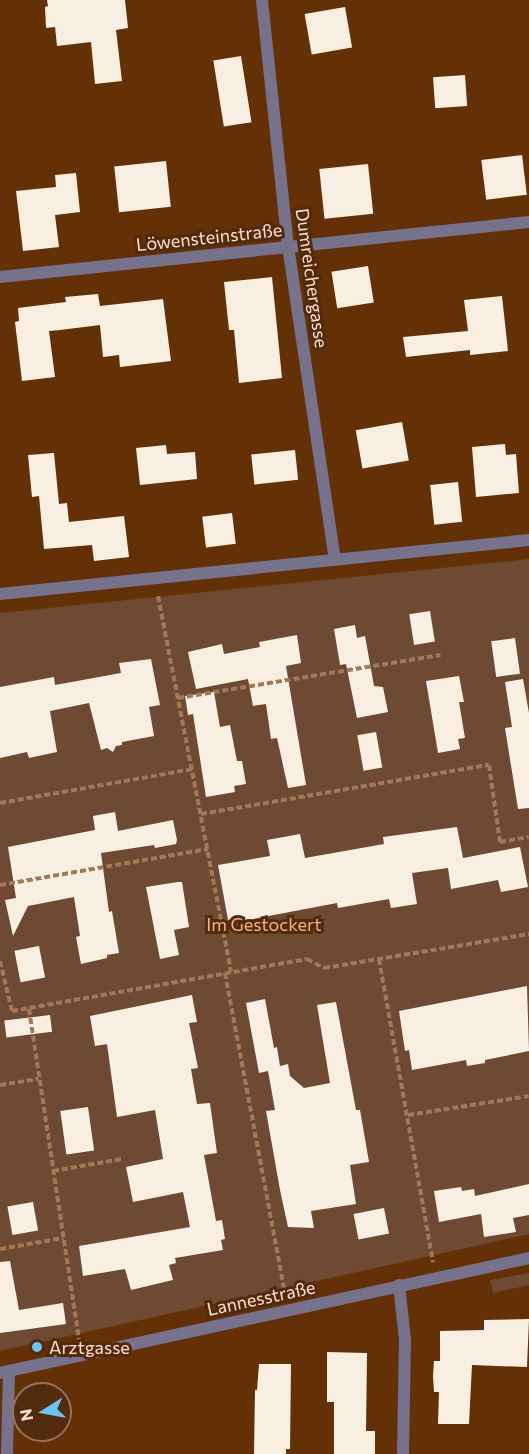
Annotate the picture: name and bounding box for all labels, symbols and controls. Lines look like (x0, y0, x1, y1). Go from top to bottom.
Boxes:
street label: Dumreichergasse (292, 207, 332, 349)
street label: Löwensteinstraße (135, 219, 283, 255)
park label: Im Gestockert (206, 913, 322, 935)
street label: Lannesstraße (205, 1276, 317, 1320)
place label: Arztgasse (49, 1336, 130, 1358)
marker: Arztgasse (30, 1340, 44, 1354)
north arrow (12, 1382, 72, 1442)
text: N (15, 1407, 36, 1423)

